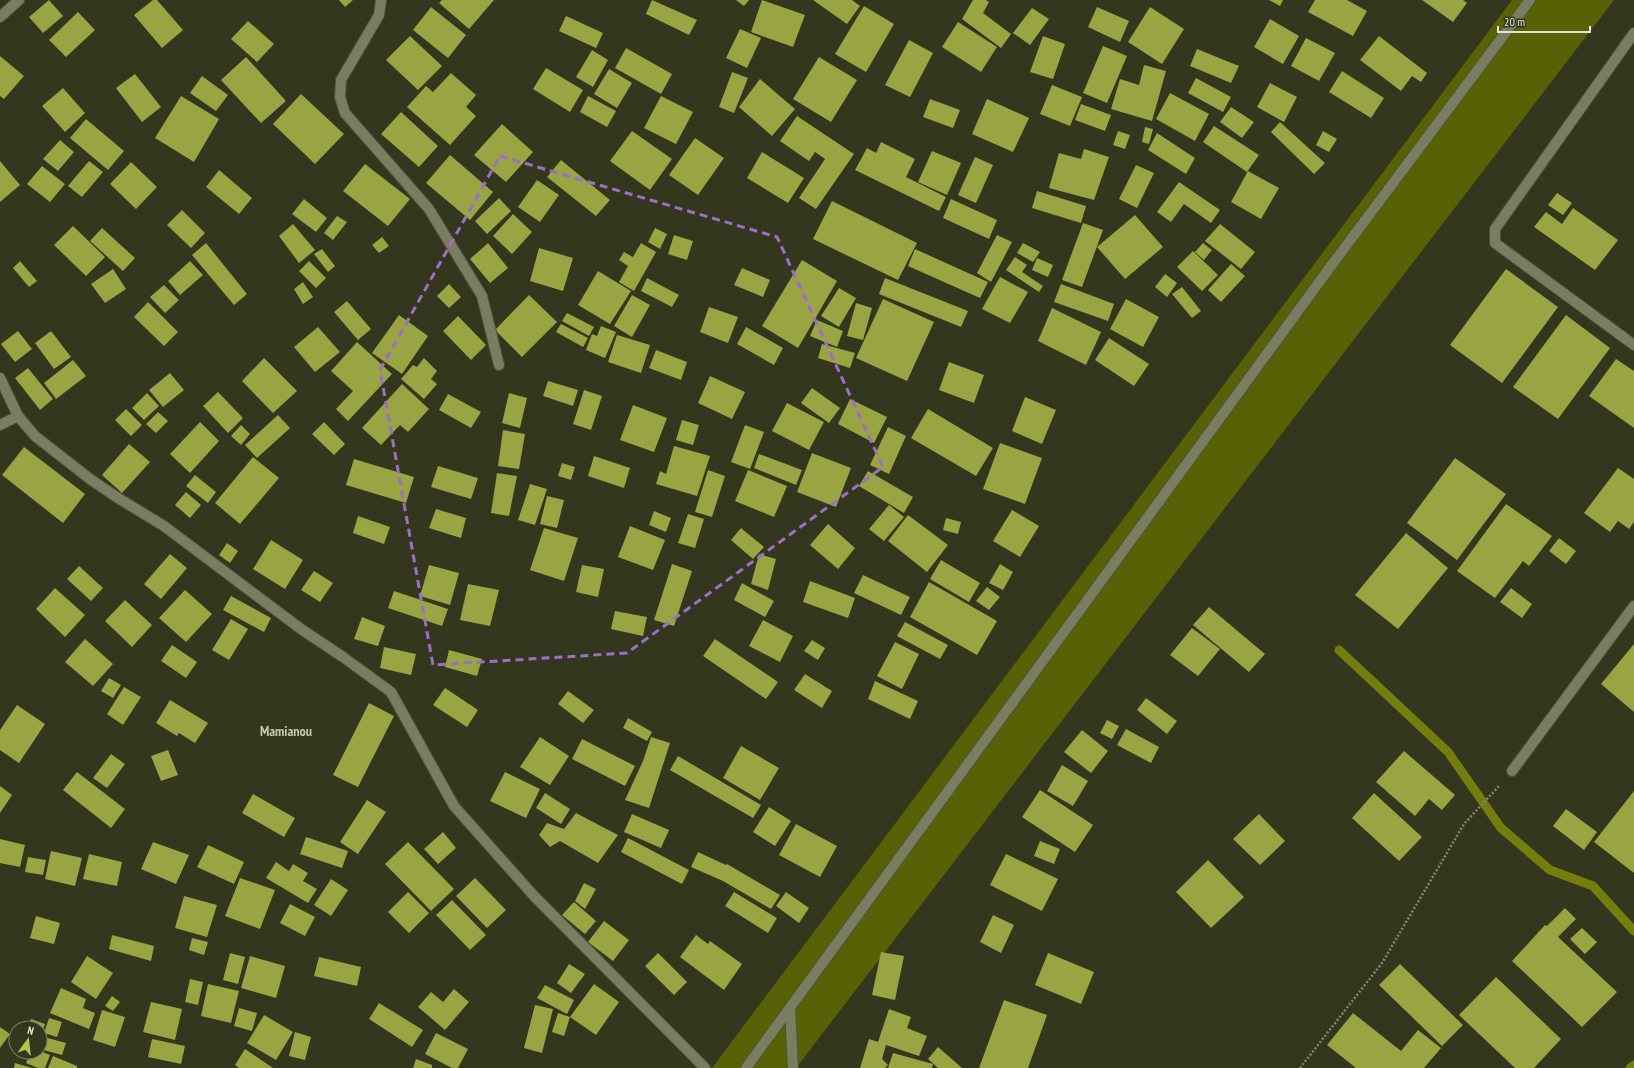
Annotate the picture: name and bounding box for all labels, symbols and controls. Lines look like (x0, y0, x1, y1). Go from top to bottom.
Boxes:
scale bar (1498, 8, 1590, 34)
text: 20 m (1504, 14, 1525, 29)
district label: Mamianou (260, 722, 312, 740)
north arrow (8, 1020, 48, 1060)
text: N (26, 1023, 35, 1038)

